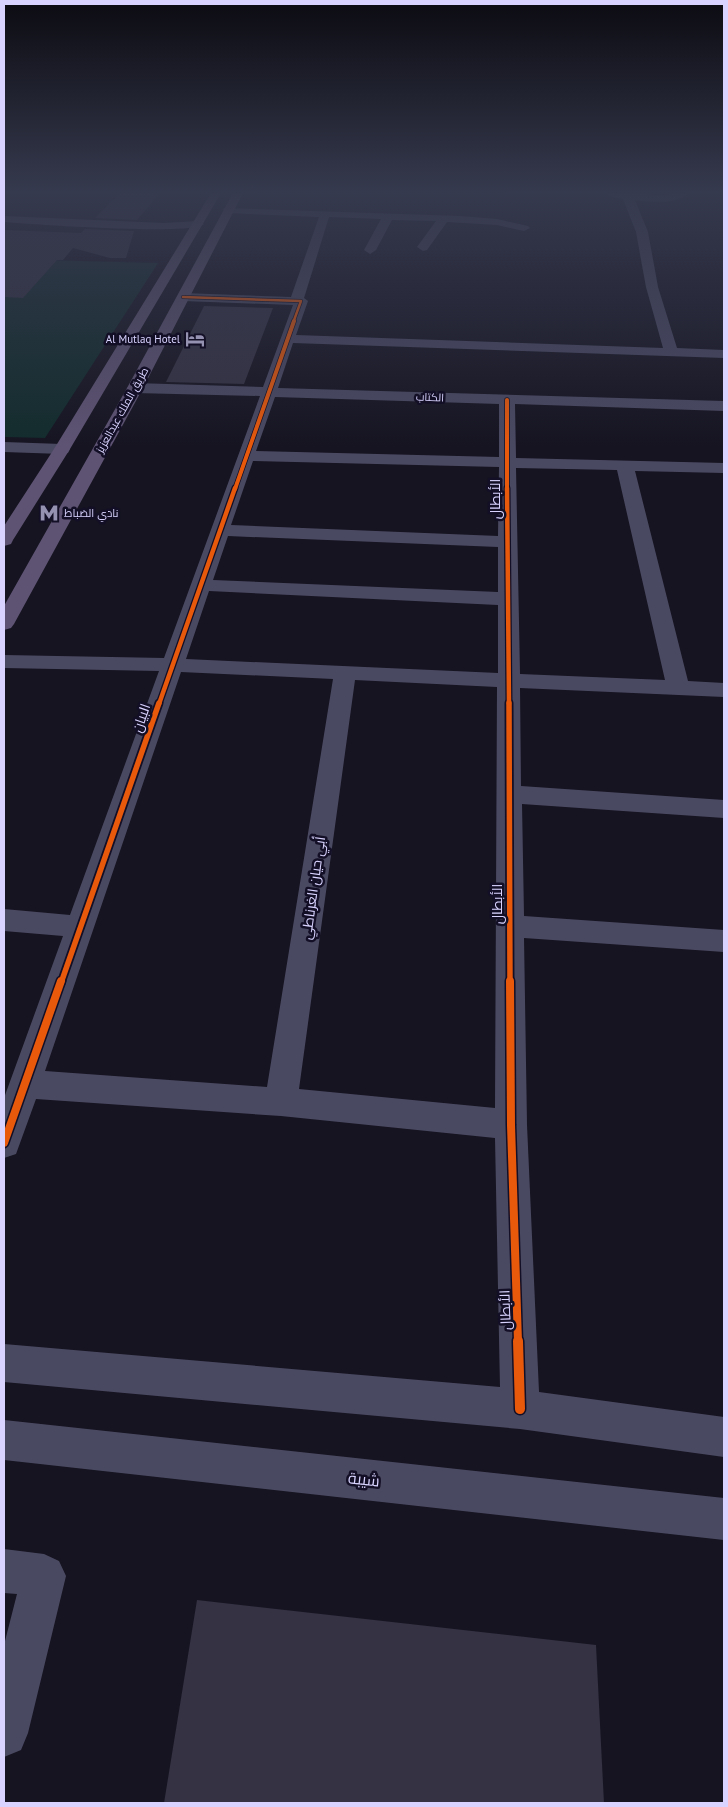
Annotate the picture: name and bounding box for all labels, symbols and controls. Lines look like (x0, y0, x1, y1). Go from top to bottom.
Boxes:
hotel icon: Al Mutlaq Hotel (184, 328, 206, 350)
place label: Al Mutlaq Hotel (106, 332, 181, 346)
street label: طريق الملك عبدالعزيز (92, 365, 151, 456)
street label: الكتاب (416, 390, 444, 404)
street label: الأبطال (486, 479, 504, 519)
metro station icon: نادي الضباط (38, 502, 60, 524)
place label: نادي الضباط (64, 506, 119, 522)
street label: البيان (128, 701, 154, 735)
street label: أبي حيان الغرناطي (297, 835, 332, 941)
street label: الأبطال (488, 884, 506, 924)
street label: الأبطال (495, 1289, 515, 1331)
street label: شيبة (347, 1467, 381, 1491)

